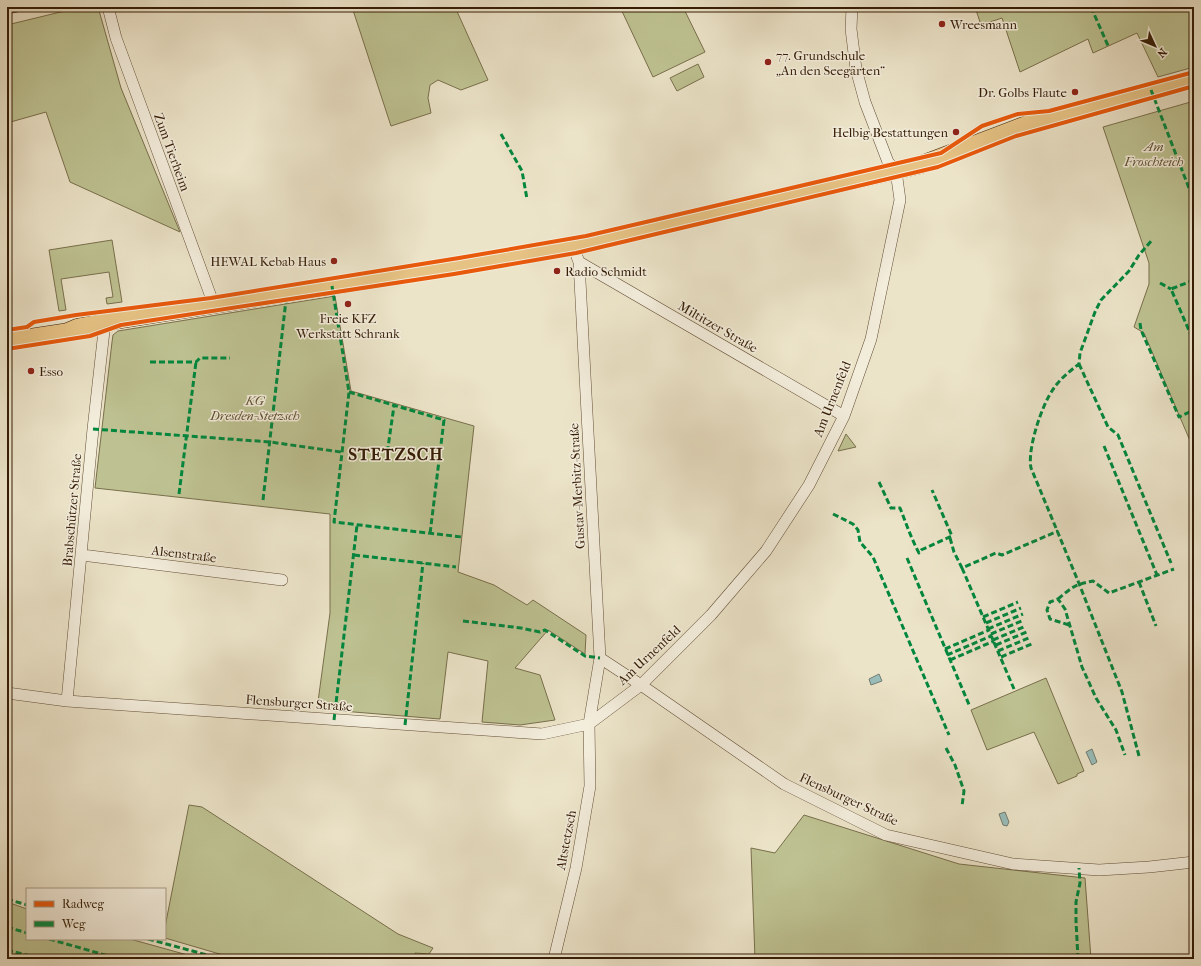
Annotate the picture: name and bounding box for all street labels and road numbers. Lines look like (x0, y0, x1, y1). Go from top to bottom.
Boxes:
street label: Zum Tierheim (151, 111, 193, 193)
street label: Miltitzer Straße (676, 298, 761, 356)
street label: Am Urnenfeld (810, 358, 854, 440)
street label: Gustav-Merbitz-Straße (566, 422, 588, 549)
street label: Brabschützer Straße (60, 452, 84, 567)
street label: Alsenstraße (150, 542, 218, 565)
street label: Am Urnenfeld (614, 622, 684, 689)
street label: Flensburger Straße (245, 692, 353, 714)
street label: Flensburger Straße (797, 770, 901, 829)
street label: Altstetzsch (553, 808, 579, 872)

